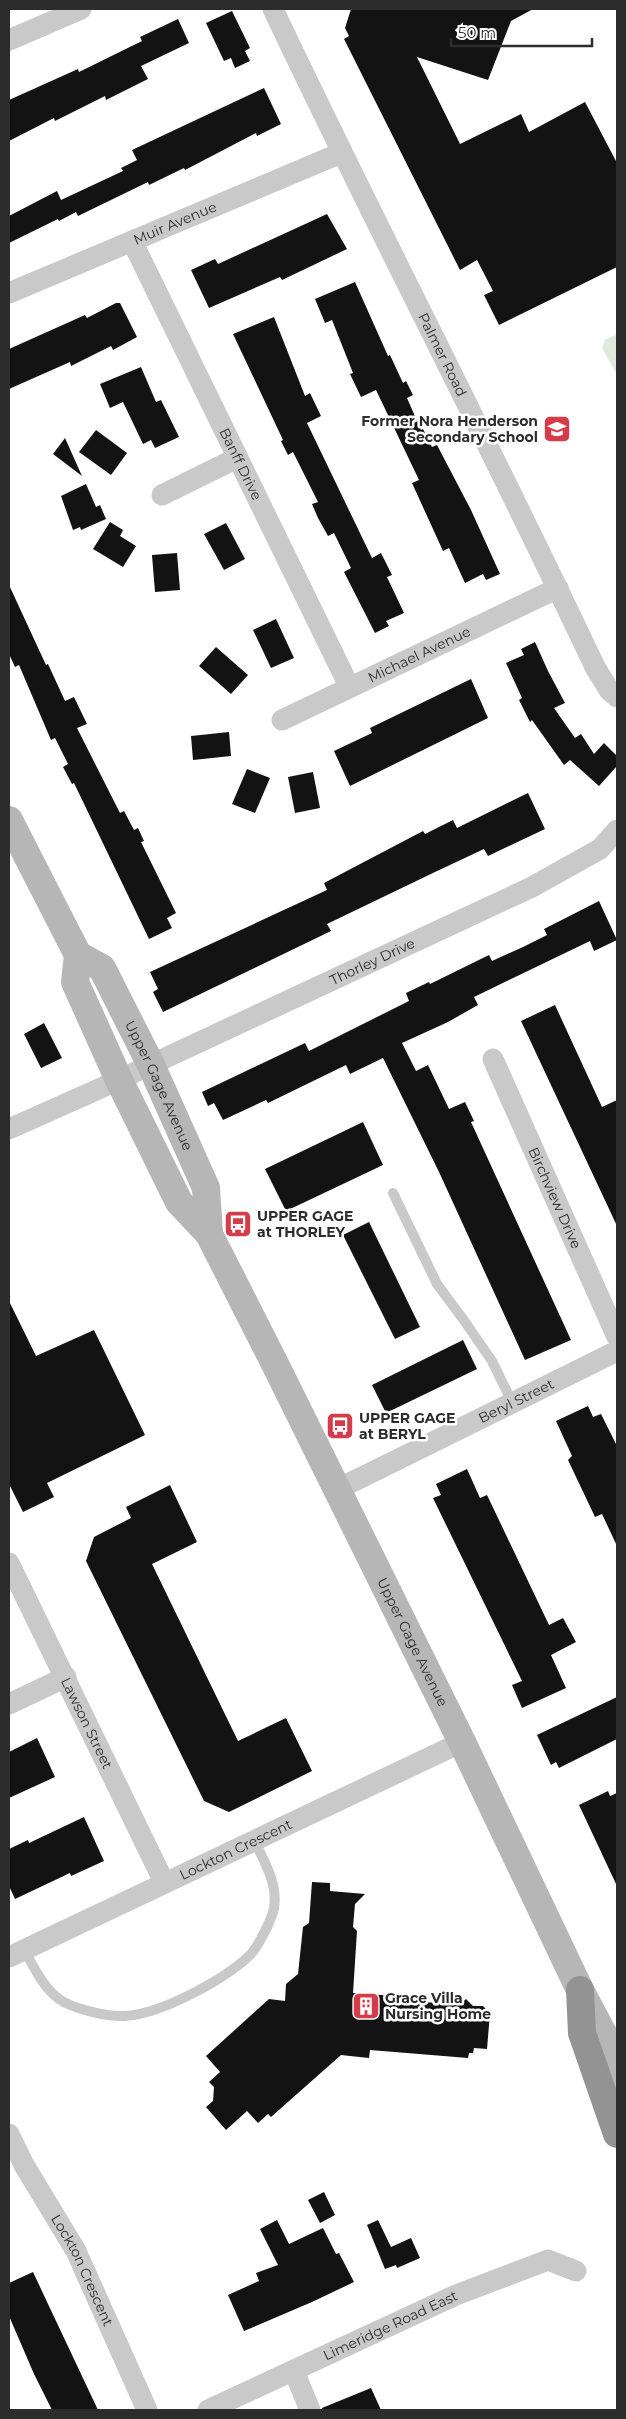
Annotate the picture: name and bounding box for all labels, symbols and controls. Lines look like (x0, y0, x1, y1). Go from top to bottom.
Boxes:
scale bar (451, 15, 592, 47)
text: 50 m (458, 23, 496, 42)
street label: Muir Avenue (130, 198, 219, 249)
street label: Palmer Road (414, 310, 471, 399)
place label: Former Nora Henderson Secondary School (361, 412, 538, 446)
school or university icon: Former Nora Henderson Secondary School (542, 414, 572, 444)
street label: Banff Drive (215, 425, 266, 503)
street label: Michael Avenue (365, 622, 473, 687)
street label: Thorley Drive (327, 934, 418, 989)
street label: Upper Gage Avenue (121, 1017, 197, 1153)
street label: Birchview Drive (524, 1144, 585, 1251)
place label: UPPER GAGE at THORLEY (257, 1207, 353, 1241)
bus stop icon: UPPER GAGE at THORLEY (223, 1209, 253, 1239)
street label: Beryl Street (475, 1374, 557, 1427)
place label: UPPER GAGE at BERYL (359, 1409, 455, 1443)
bus stop icon: UPPER GAGE at BERYL (325, 1411, 355, 1441)
street label: Upper Gage Avenue (373, 1575, 452, 1709)
street label: Lawson Street (57, 1674, 117, 1772)
street label: Lockton Crescent (177, 1815, 295, 1884)
place label: Grace Villa Nursing Home (385, 1989, 491, 2023)
building icon: Grace Villa Nursing Home (351, 1991, 381, 2021)
street label: Lockton Crescent (47, 2211, 117, 2329)
street label: Limeridge Road East (320, 2286, 461, 2364)

